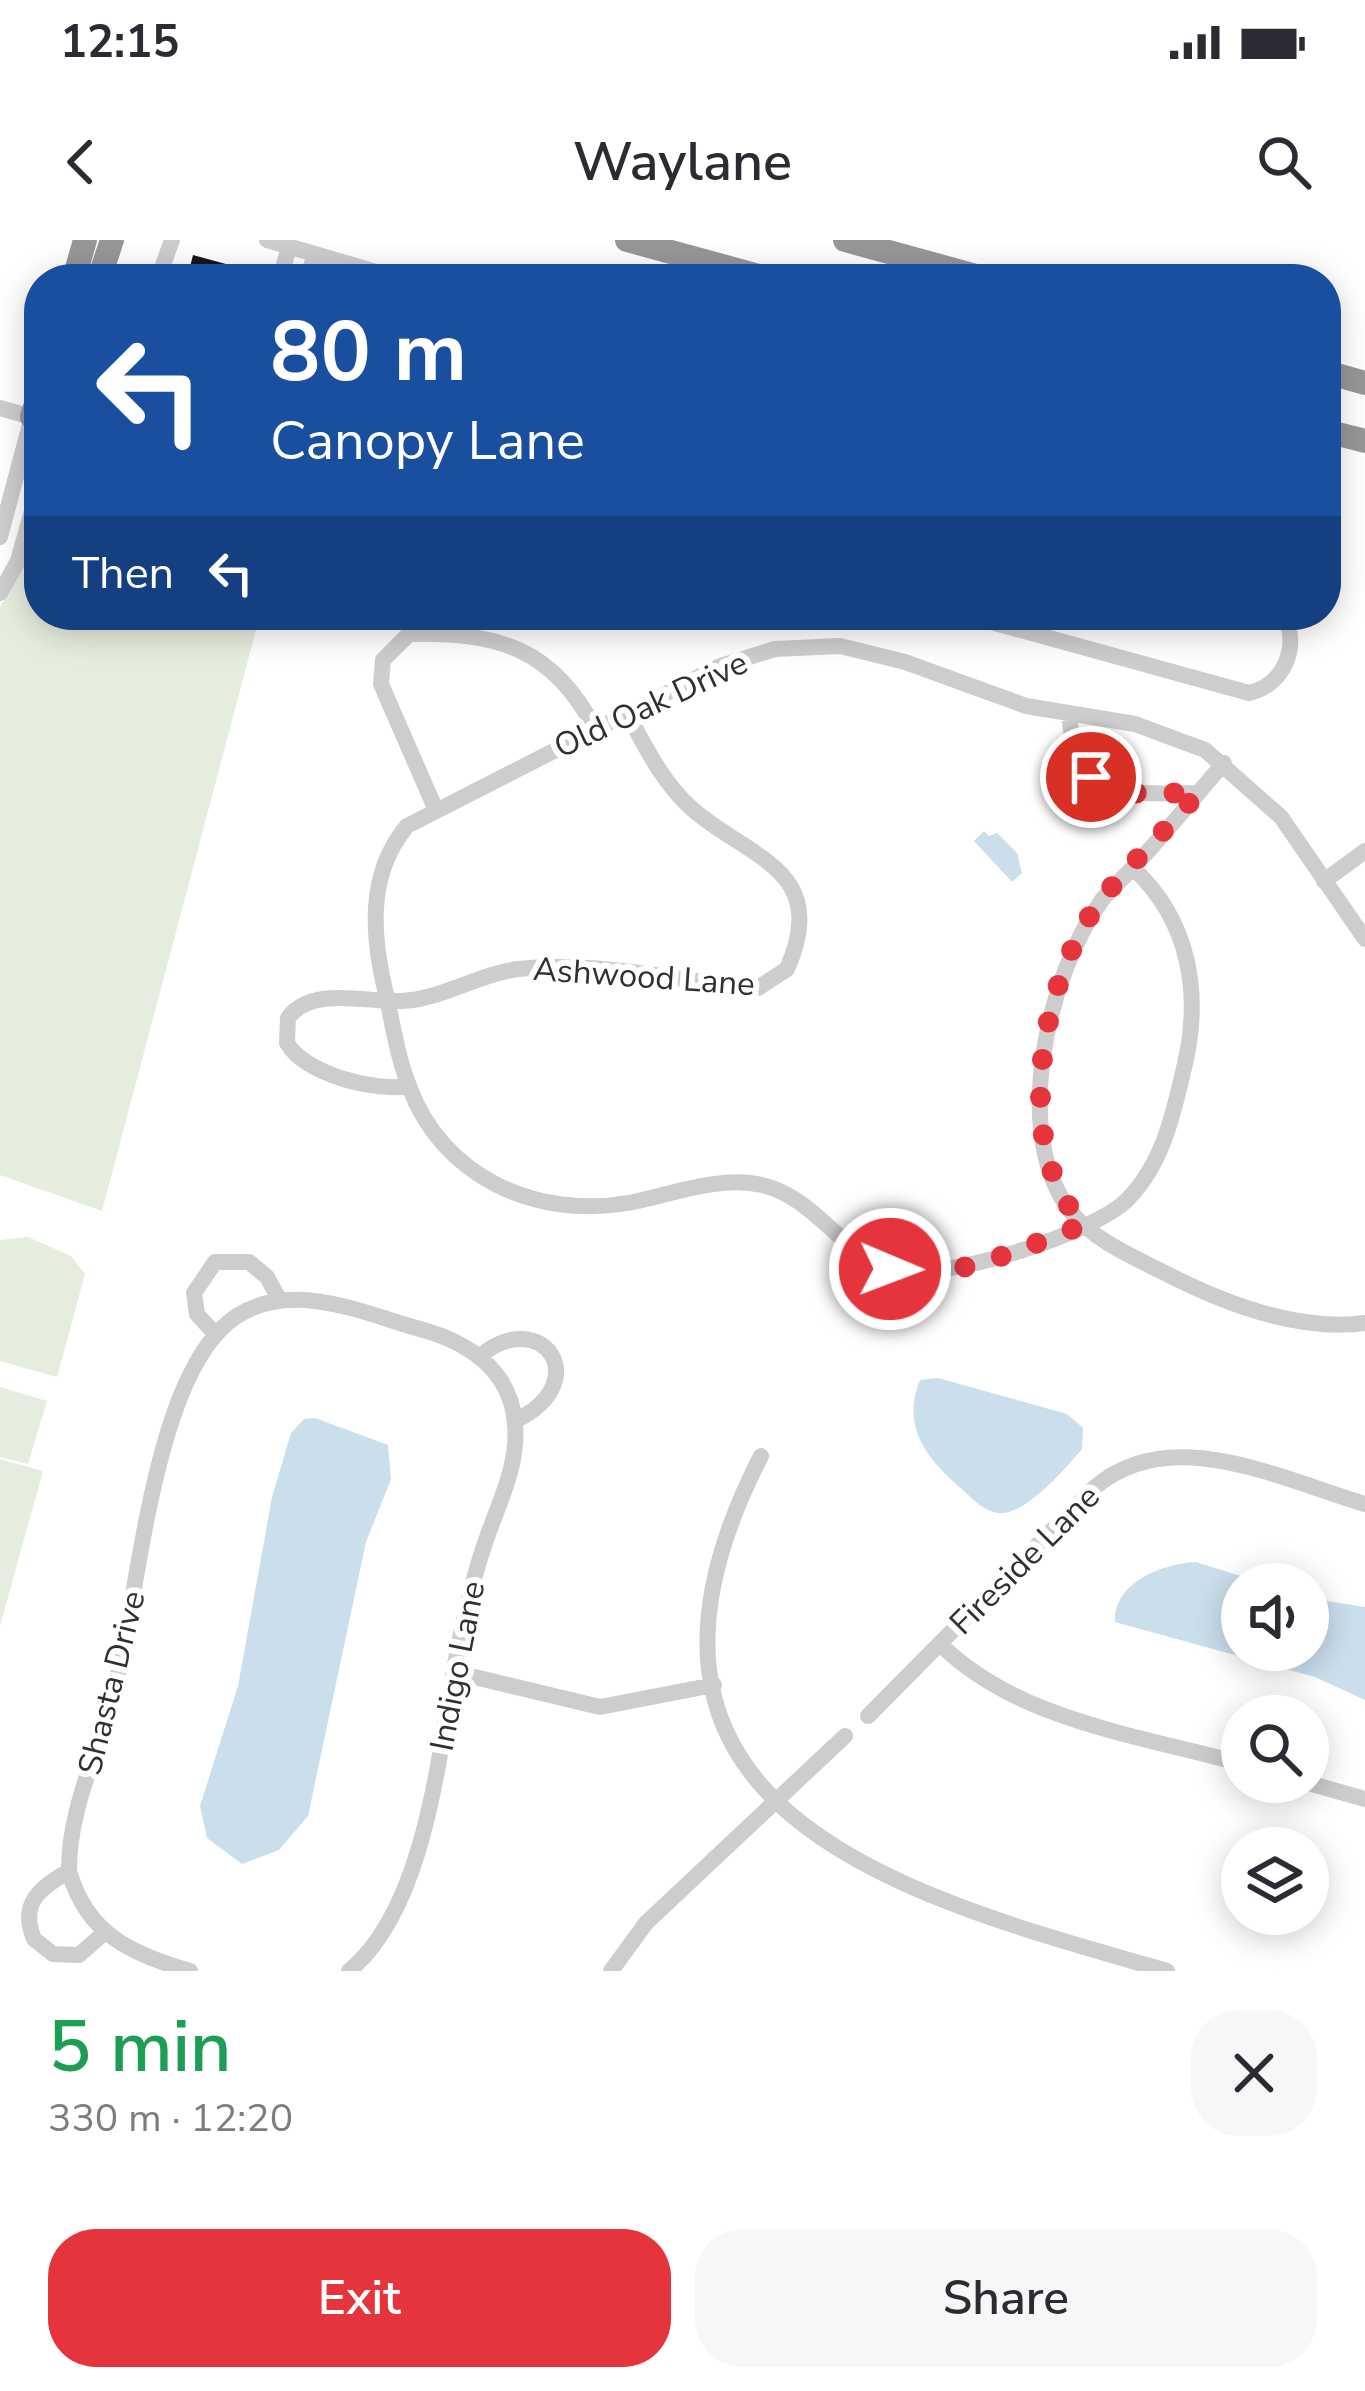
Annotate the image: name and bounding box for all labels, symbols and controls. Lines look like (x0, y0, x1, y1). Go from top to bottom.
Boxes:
text: 12:15 (60, 12, 179, 73)
text: Waylane (573, 125, 792, 199)
icon: back (48, 129, 114, 195)
icon: search (1251, 129, 1317, 195)
text: 80 m (270, 295, 467, 410)
icon: left (72, 312, 228, 468)
text: Canopy Lane (270, 404, 585, 478)
icon: left (198, 540, 264, 606)
text: Then (72, 543, 174, 604)
street label: Old Oak Drive (547, 641, 755, 769)
pin (1040, 726, 1142, 828)
icon: arrive (1058, 744, 1124, 810)
street label: Ashwood Lane (532, 947, 756, 1007)
position arrow (827, 1206, 953, 1332)
street label: Fireside Lane (940, 1475, 1110, 1645)
map controls (1221, 1563, 1329, 1935)
button: sound (1221, 1563, 1329, 1671)
street label: Indigo Lane (420, 1577, 496, 1755)
street label: Shasta Drive (67, 1586, 157, 1780)
button: search (1221, 1695, 1329, 1803)
button: layers (1221, 1827, 1329, 1935)
text: 5 min (48, 1998, 231, 2096)
button: close (1191, 2010, 1317, 2136)
text: 330 m · 12:20 (48, 2092, 293, 2145)
button: Exit (48, 2229, 671, 2367)
button: Share (695, 2229, 1317, 2367)

